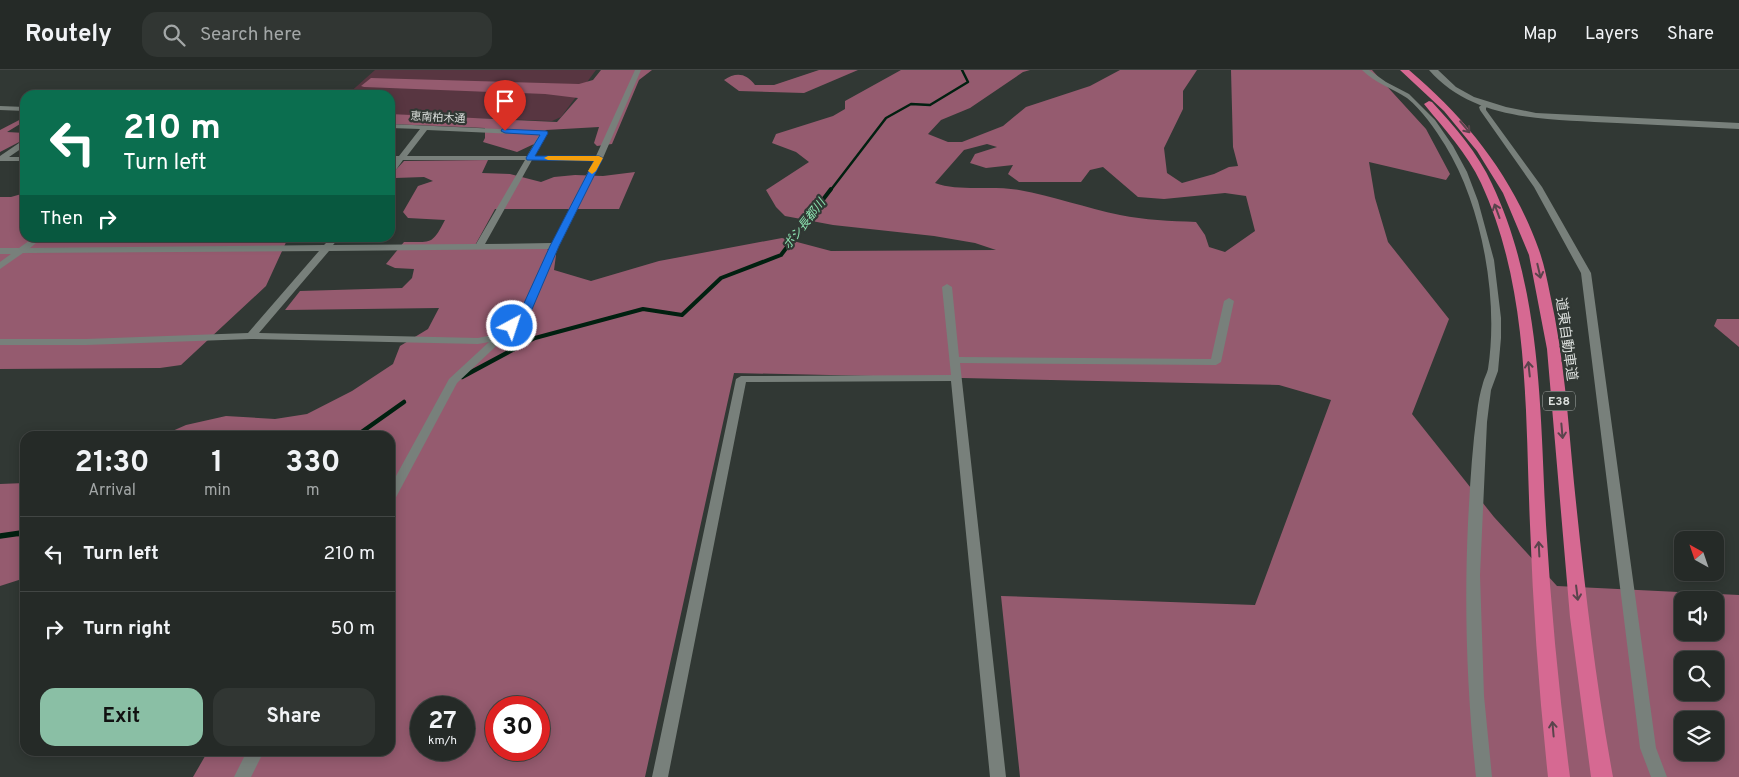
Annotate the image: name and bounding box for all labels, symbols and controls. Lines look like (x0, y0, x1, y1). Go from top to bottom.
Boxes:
search box (142, 12, 492, 57)
text: Routely (25, 20, 112, 50)
icon: search (160, 21, 188, 49)
text: Search here (200, 23, 301, 47)
text: Map (1523, 23, 1557, 46)
text: Layers (1585, 23, 1639, 46)
text: Share (1667, 23, 1714, 46)
pin (484, 80, 526, 131)
icon: arrive (491, 87, 519, 115)
text: 210 m (123, 107, 221, 151)
icon: left (40, 110, 105, 175)
street label: 恵南柏木通 (410, 110, 466, 126)
one-way arrow (1460, 121, 1471, 134)
text: Turn left (123, 150, 206, 177)
water label: ポシ長都川 (780, 194, 831, 253)
one-way arrow (1492, 204, 1501, 219)
icon: right (93, 205, 121, 233)
text: Then (40, 207, 83, 231)
one-way arrow (1535, 262, 1544, 278)
street label: 道東自動車道 (1551, 296, 1580, 382)
position arrow (485, 299, 537, 351)
one-way arrow (1524, 362, 1534, 378)
road number: E38 (1543, 392, 1575, 411)
one-way arrow (1557, 423, 1566, 439)
text: 21:30 (75, 445, 149, 482)
text: 1 (211, 445, 223, 482)
text: 330 (285, 445, 340, 482)
text: Arrival (88, 481, 136, 501)
text: min (204, 481, 231, 501)
text: m (306, 481, 320, 501)
north arrow (1674, 531, 1724, 581)
map controls (1674, 531, 1724, 761)
icon: left (40, 540, 68, 568)
one-way arrow (1535, 541, 1544, 557)
text: Turn left (83, 542, 159, 566)
text: 210 m (324, 542, 375, 566)
one-way arrow (1572, 585, 1582, 601)
button: sound (1674, 591, 1724, 641)
icon: right (40, 615, 68, 643)
text: Turn right (83, 617, 171, 641)
text: 50 m (330, 617, 375, 641)
button: search (1674, 651, 1724, 701)
button: Exit (40, 688, 203, 746)
button: Share (213, 688, 375, 746)
speed limit sign: 30 (485, 696, 550, 761)
text: 27 (428, 706, 457, 738)
button: layers (1674, 711, 1724, 761)
one-way arrow (1548, 721, 1558, 737)
text: km/h (428, 733, 457, 749)

